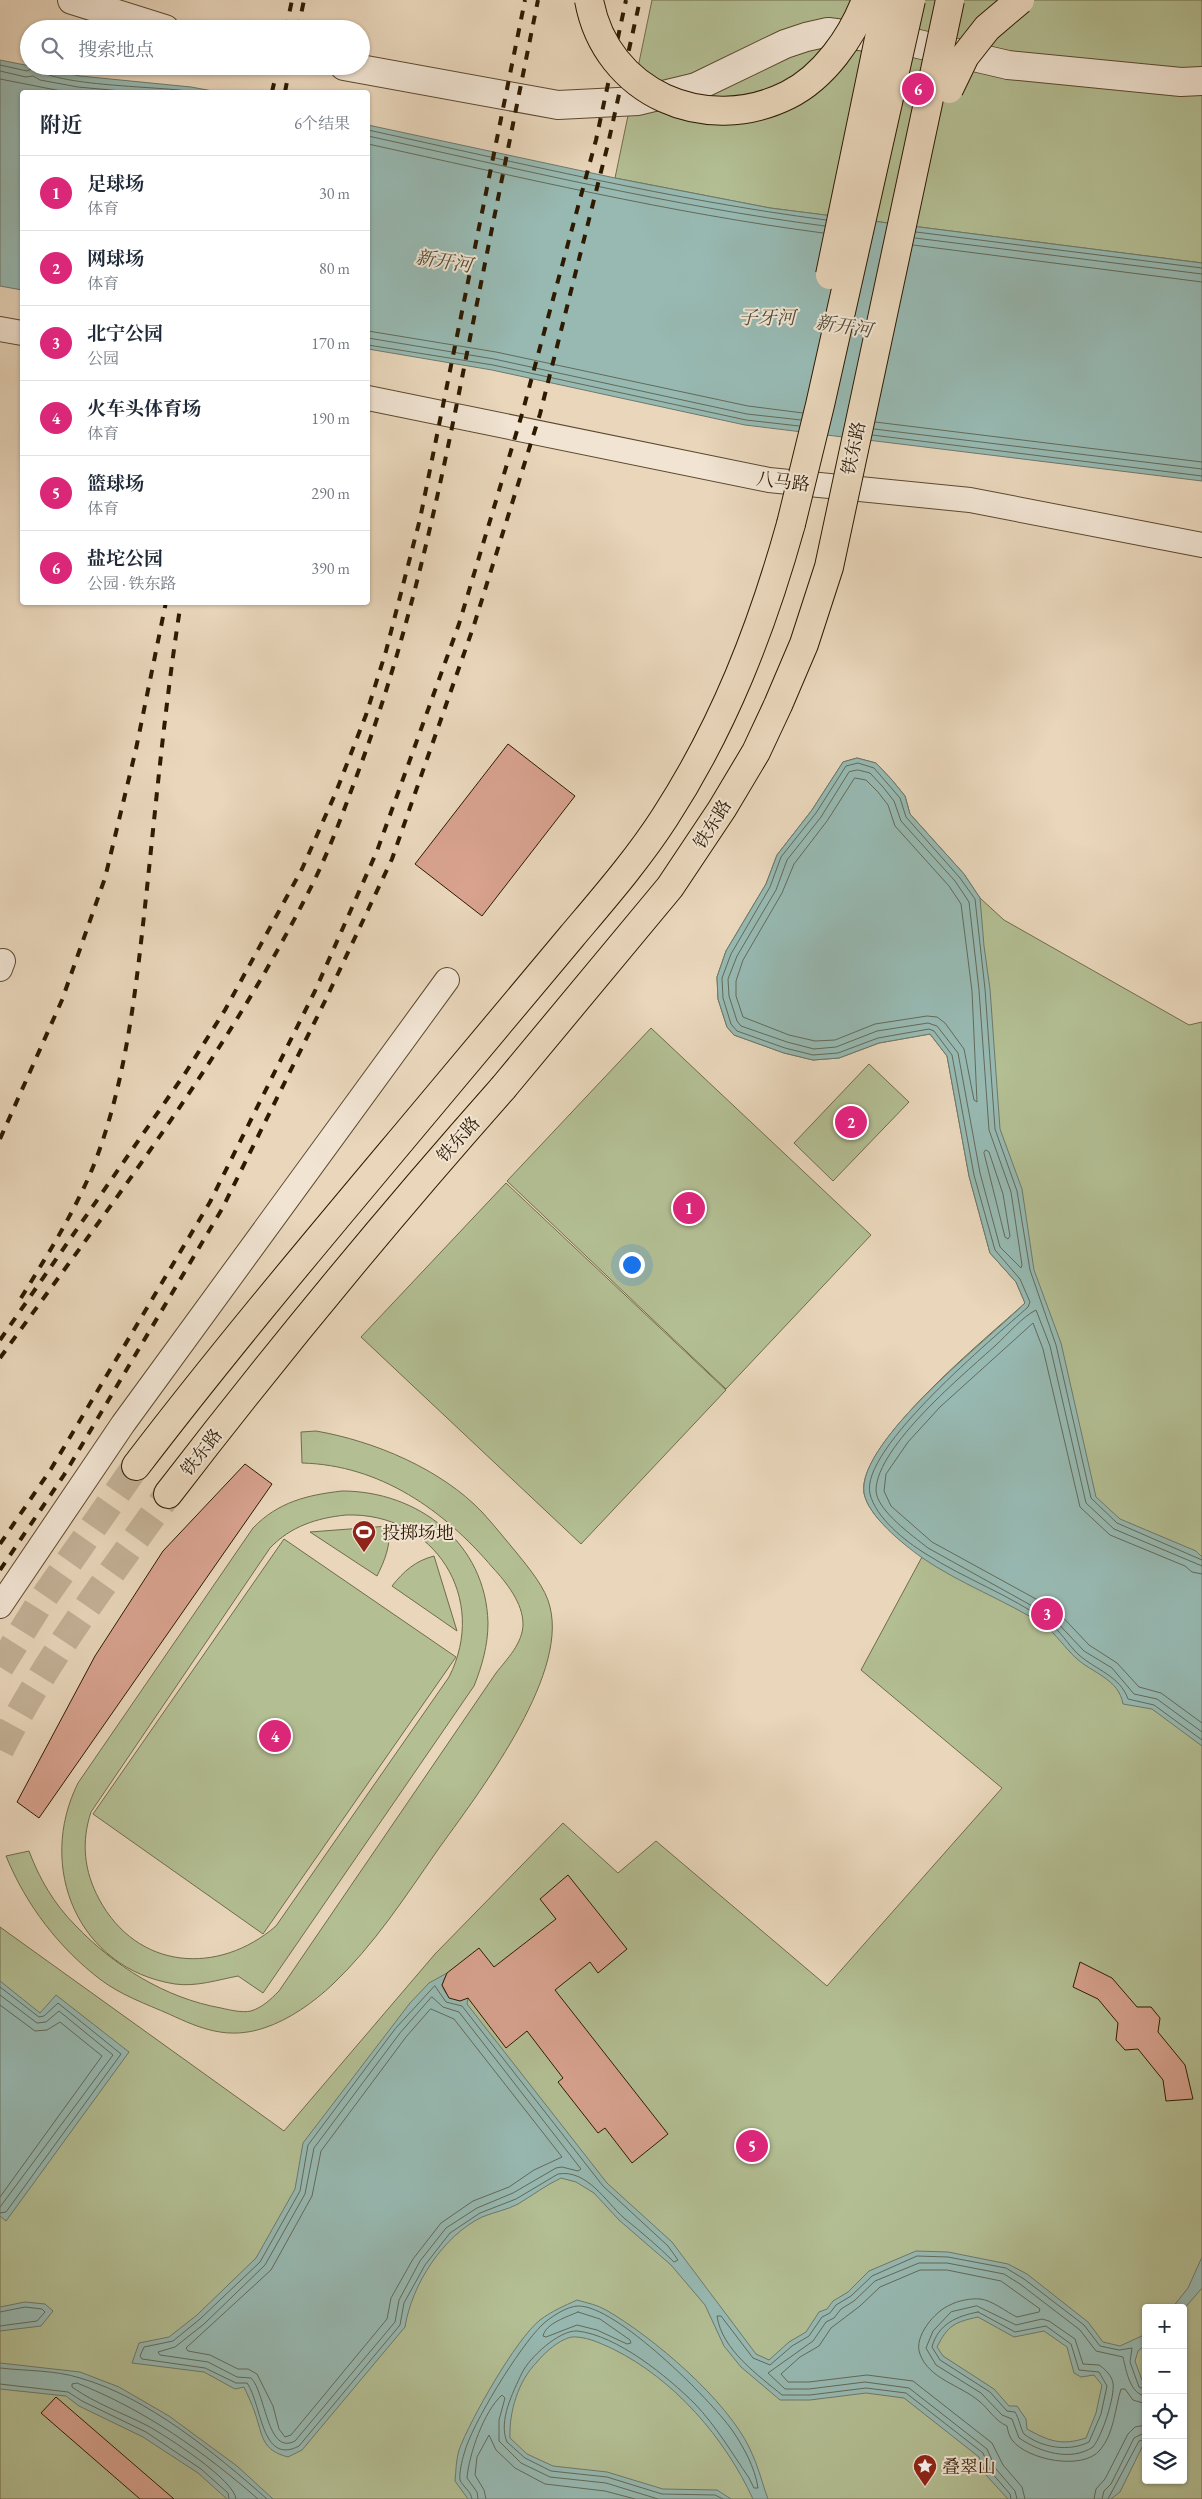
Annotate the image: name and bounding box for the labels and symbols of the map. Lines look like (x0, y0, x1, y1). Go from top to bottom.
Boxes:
pin: 6 (902, 70, 934, 108)
water label: 新开河 (414, 244, 477, 278)
water label: 子牙河 (738, 305, 798, 330)
water label: 新开河 (814, 309, 877, 343)
street label: 铁东路 (836, 419, 870, 477)
street label: 八马路 (755, 466, 811, 496)
street label: 铁东路 (688, 795, 736, 853)
pin: 2 (835, 1103, 867, 1141)
street label: 铁东路 (431, 1111, 485, 1167)
pin: 1 (673, 1189, 705, 1227)
your location (619, 1252, 645, 1278)
street label: 铁东路 (175, 1424, 227, 1480)
sports icon: 投掷场地 (351, 1519, 377, 1553)
place label: 投掷场地 (382, 1521, 454, 1544)
pin: 3 (1031, 1595, 1063, 1633)
pin: 4 (259, 1717, 291, 1755)
pin: 5 (736, 2127, 768, 2165)
place icon: 叠翠山 (912, 2453, 938, 2487)
place label: 叠翠山 (942, 2455, 996, 2478)

